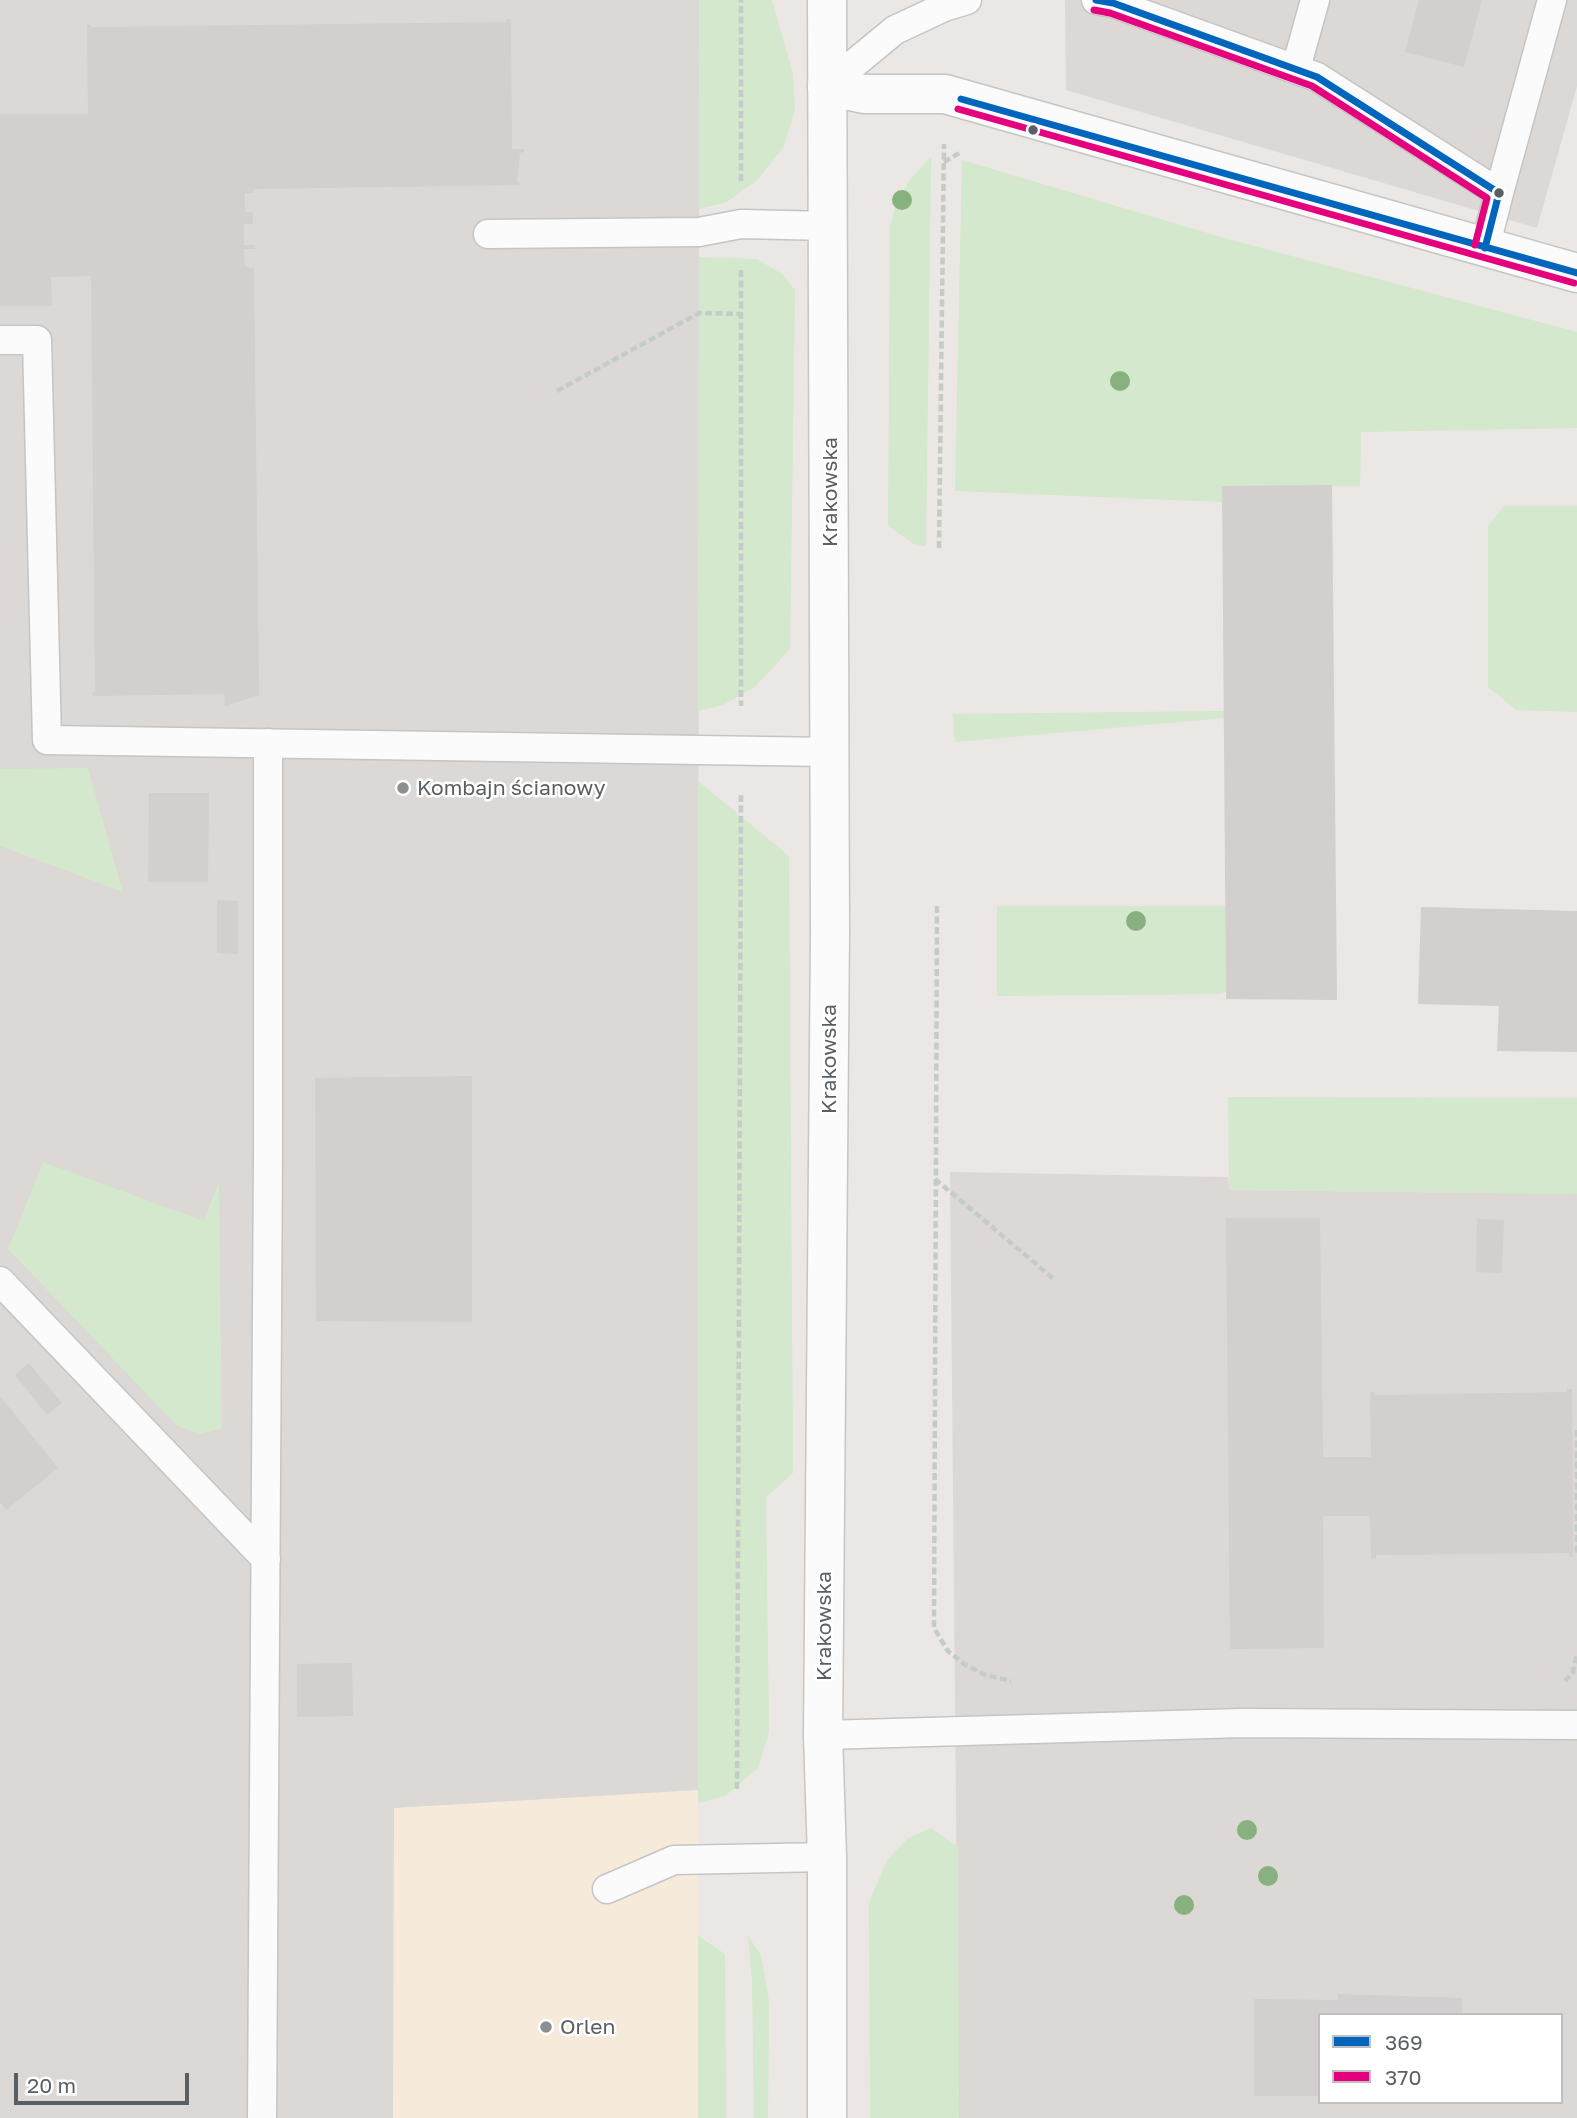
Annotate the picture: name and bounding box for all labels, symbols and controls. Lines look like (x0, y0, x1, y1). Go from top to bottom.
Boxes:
unlabelled marker (1026, 123, 1040, 137)
unlabelled marker (1492, 186, 1506, 200)
street label: Krakowska (817, 437, 843, 547)
place label: Kombajn ścianowy (417, 775, 605, 801)
marker: Kombajn ścianowy (395, 780, 411, 796)
street label: Krakowska (816, 1004, 842, 1114)
street label: Krakowska (811, 1571, 837, 1681)
legend (1318, 2013, 1563, 2104)
place label: Orlen (560, 2014, 615, 2040)
marker: Orlen (538, 2019, 554, 2035)
text: 369 (1385, 2029, 1423, 2055)
scale bar (18, 2058, 192, 2102)
text: 370 (1385, 2064, 1421, 2090)
text: 20 m (27, 2072, 76, 2098)

